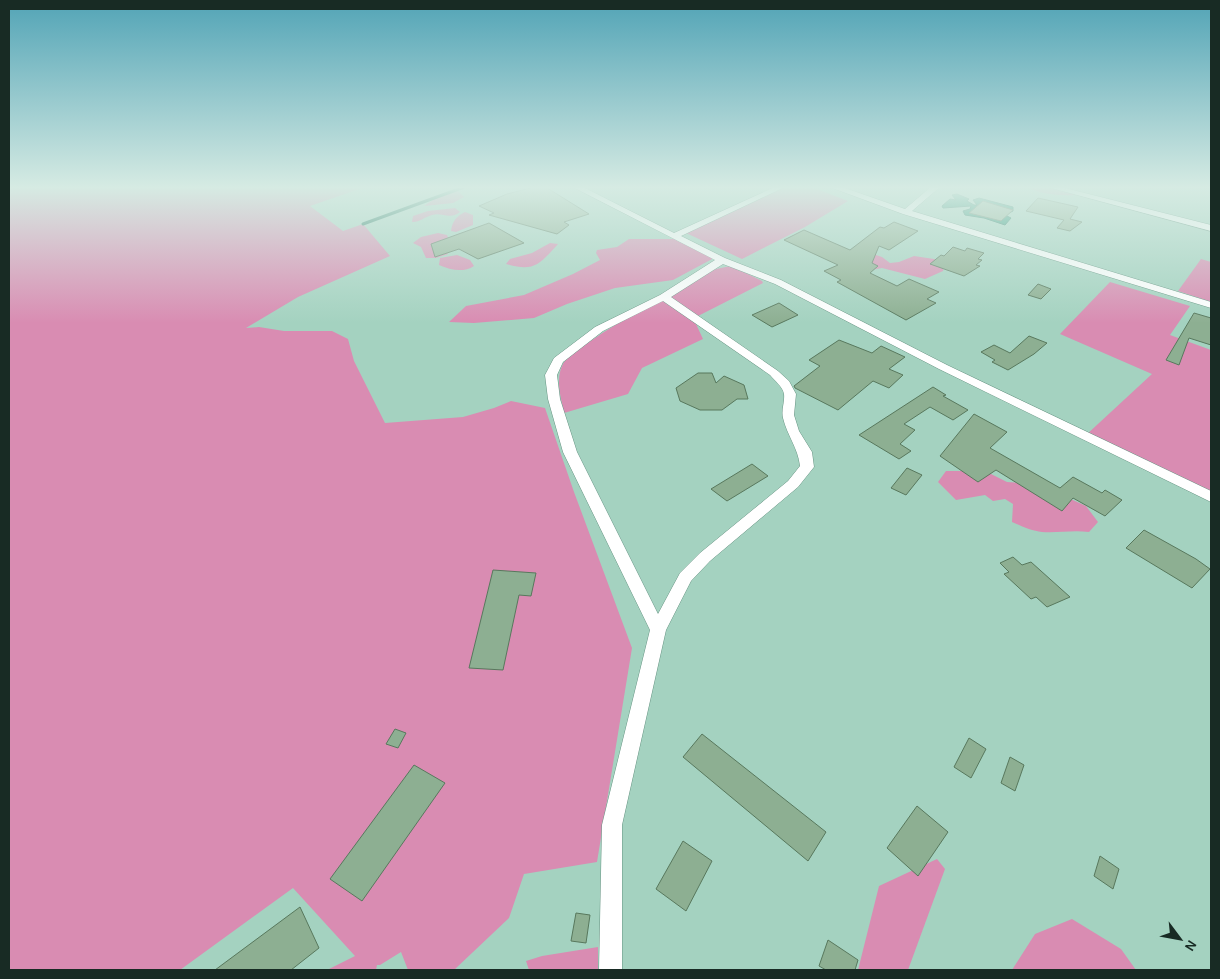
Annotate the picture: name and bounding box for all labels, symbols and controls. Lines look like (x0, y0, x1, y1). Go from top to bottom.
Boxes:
north arrow (1155, 914, 1205, 964)
text: N (1181, 937, 1200, 954)

